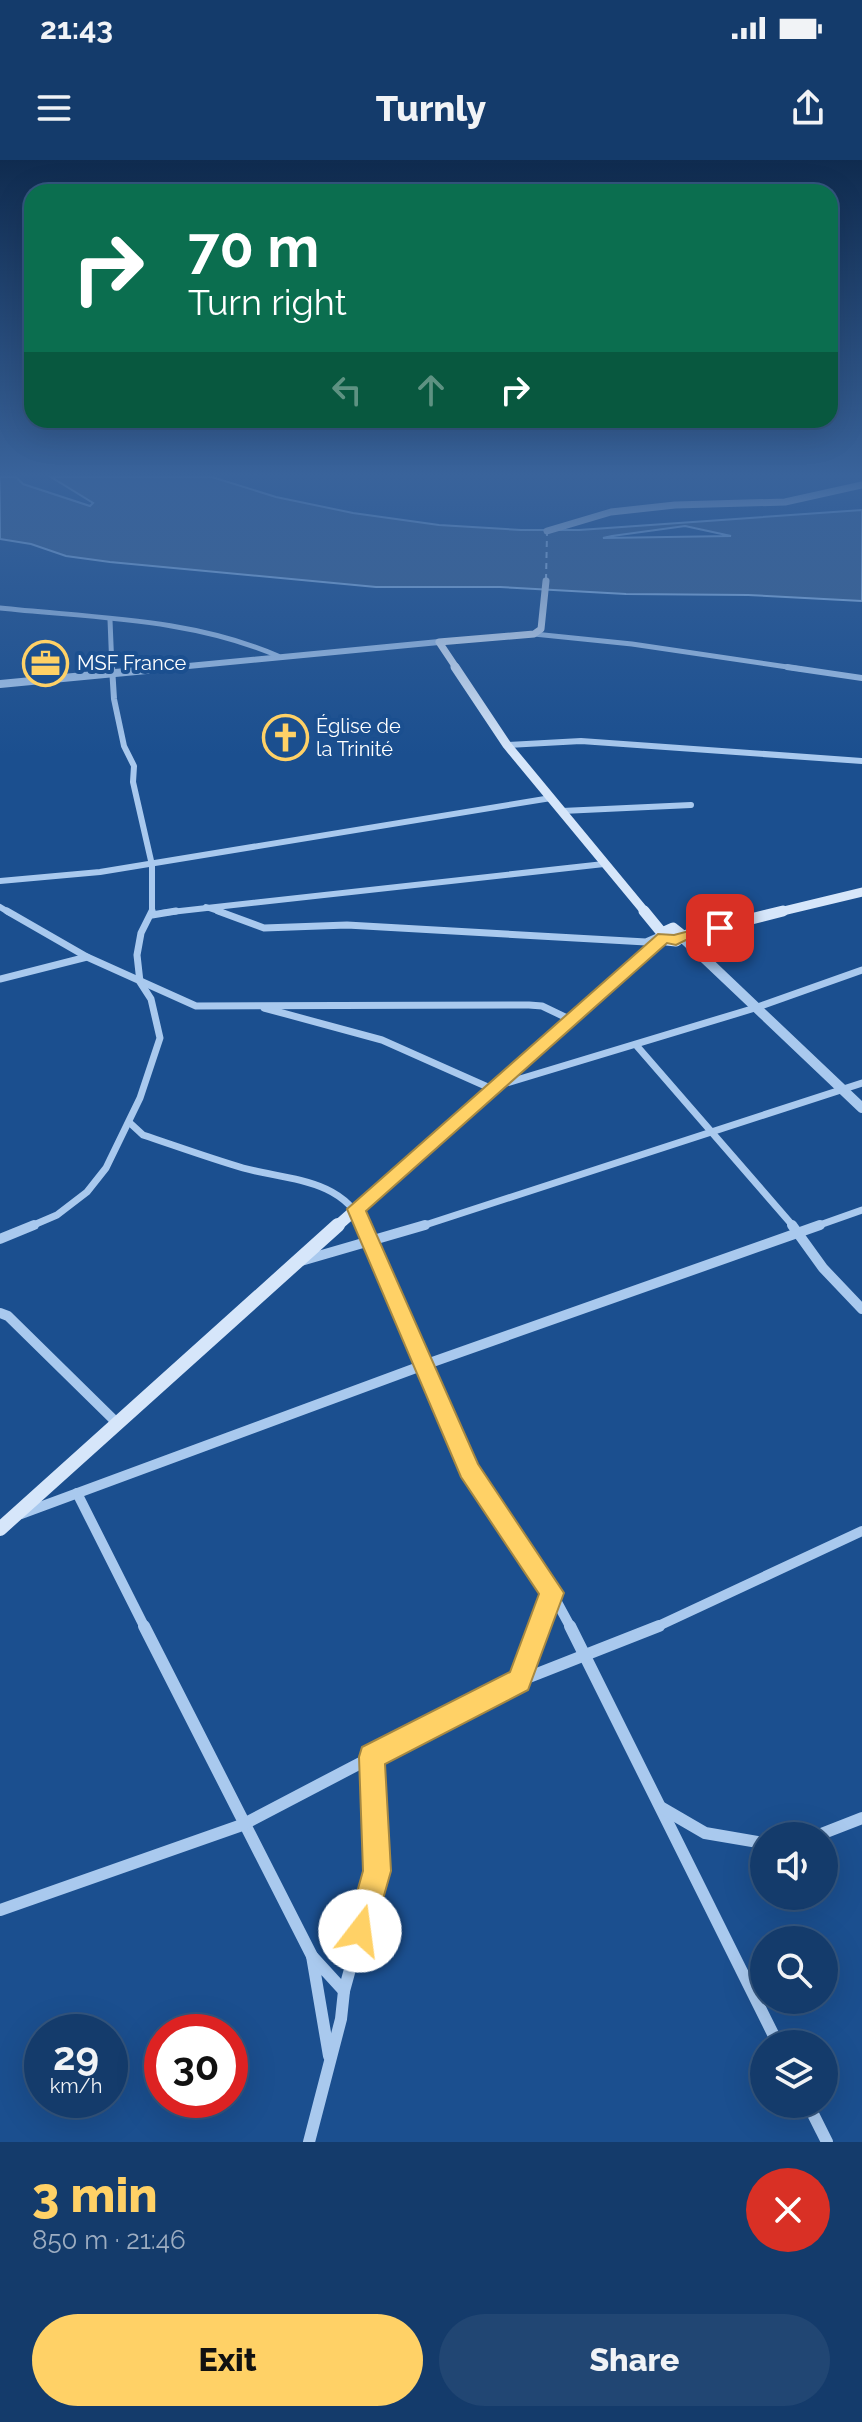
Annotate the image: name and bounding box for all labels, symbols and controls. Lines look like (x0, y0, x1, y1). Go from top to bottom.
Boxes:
text: 21:43 (40, 11, 113, 46)
icon: menu (32, 86, 76, 130)
icon: share (786, 86, 830, 130)
text: Turnly (376, 87, 486, 129)
text: 70 m (188, 214, 319, 280)
icon: right (56, 216, 160, 320)
text: Turn right (188, 281, 347, 323)
icon: left (325, 368, 369, 412)
icon: ahead (409, 368, 453, 412)
icon: right (493, 368, 537, 412)
office icon: MSF France (22, 639, 70, 687)
place label: MSF France (77, 651, 187, 675)
church icon: Église de la Trinité (261, 713, 309, 761)
place label: Église de la Trinité (316, 714, 401, 761)
pin (686, 894, 754, 962)
icon: arrive (698, 906, 742, 950)
map controls (750, 1822, 838, 2118)
button: sound (750, 1822, 838, 1910)
position arrow (318, 1889, 402, 1973)
button: search (750, 1926, 838, 2014)
speed limit sign: 30 (144, 2014, 248, 2118)
button: layers (750, 2030, 838, 2118)
text: 29 (53, 2032, 99, 2079)
text: km/h (50, 2074, 102, 2098)
text: 3 min (32, 2167, 158, 2223)
button: close (746, 2168, 830, 2252)
text: 850 m · 21:46 (32, 2225, 186, 2255)
button: Exit (32, 2314, 423, 2406)
button: Share (439, 2314, 830, 2406)

